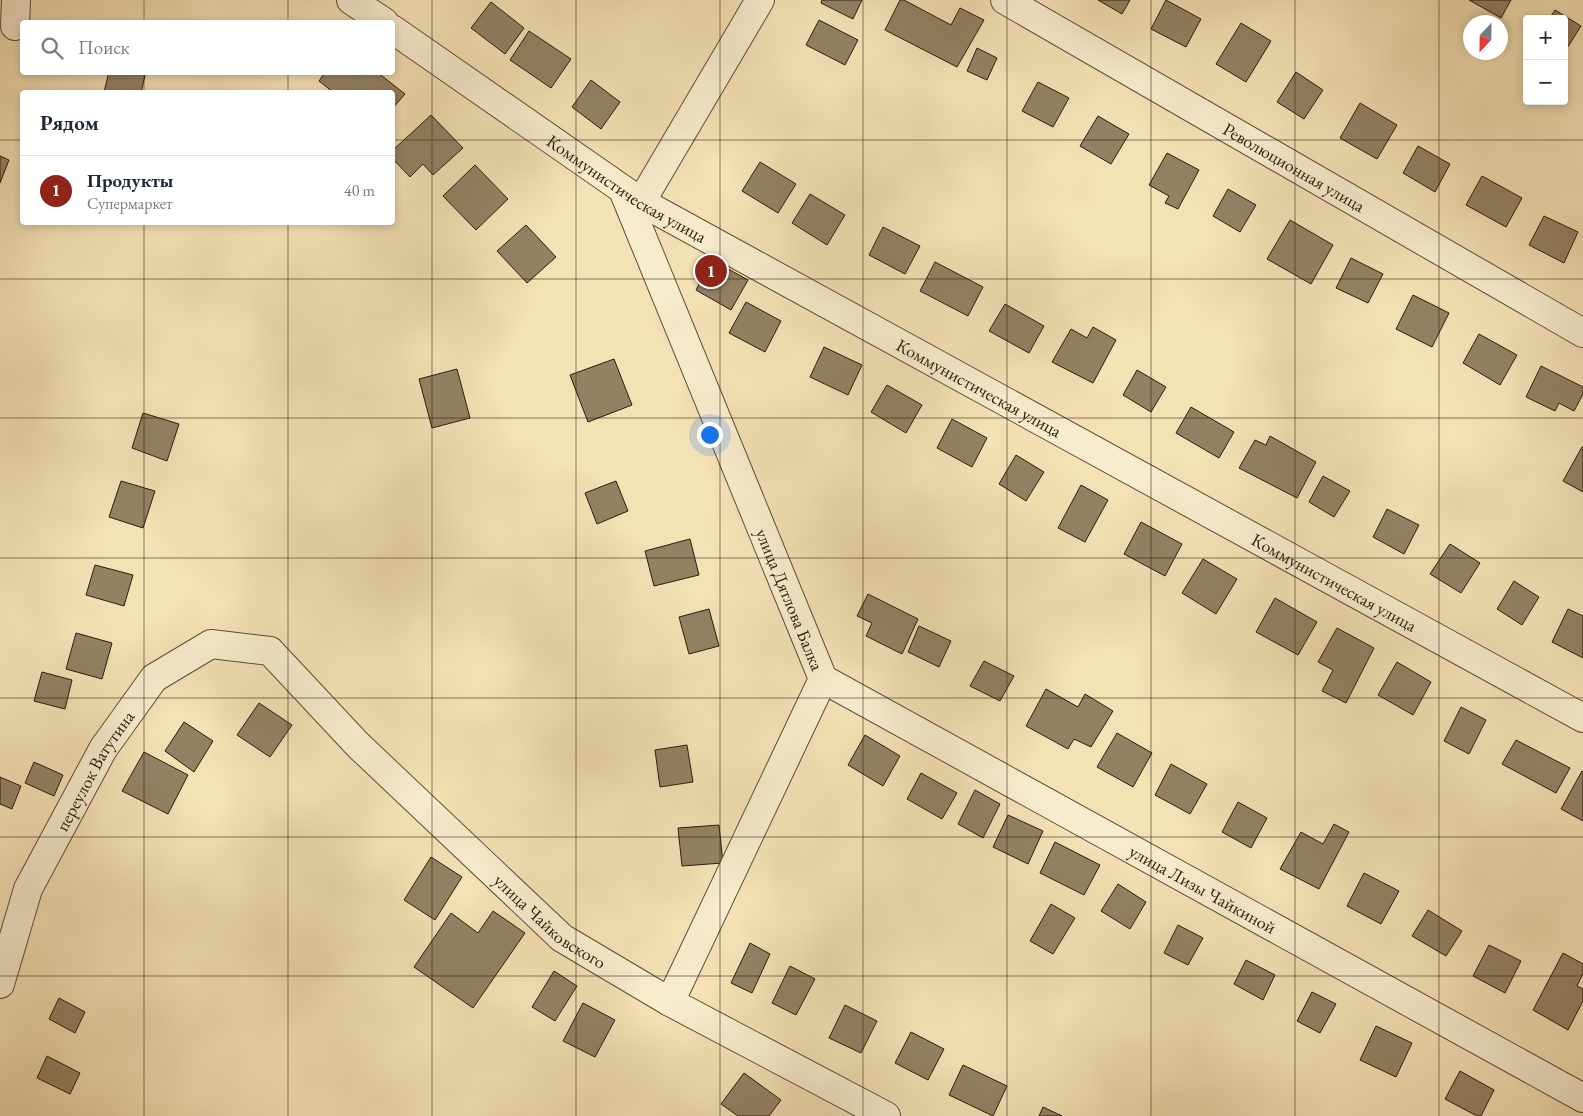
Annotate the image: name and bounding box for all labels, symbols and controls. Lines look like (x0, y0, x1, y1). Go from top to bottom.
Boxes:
north arrow (1463, 15, 1508, 60)
map controls (1523, 15, 1568, 105)
button: + (1523, 15, 1568, 60)
search box (20, 20, 395, 75)
icon: search (38, 34, 66, 62)
text: Поиск (78, 35, 130, 60)
button: − (1523, 60, 1568, 105)
text: Рядом (40, 109, 99, 136)
street label: Революционная улица (1219, 117, 1370, 217)
street label: Коммунистическая улица (543, 129, 712, 248)
text: Продукты (87, 168, 173, 193)
text: 1 (52, 180, 60, 201)
text: 40 m (344, 180, 375, 201)
text: Супермаркет (87, 193, 173, 214)
pin: 1 (695, 252, 727, 290)
street label: Коммунистическая улица (893, 333, 1067, 442)
your location (697, 422, 723, 448)
street label: улица Дятлова Балка (751, 525, 830, 674)
street label: Коммунистическая улица (1248, 527, 1422, 637)
street label: переулок Ватутина (50, 705, 139, 835)
street label: улица Лизы Чайкиной (1126, 839, 1281, 939)
street label: улица Чайковского (489, 868, 611, 973)

